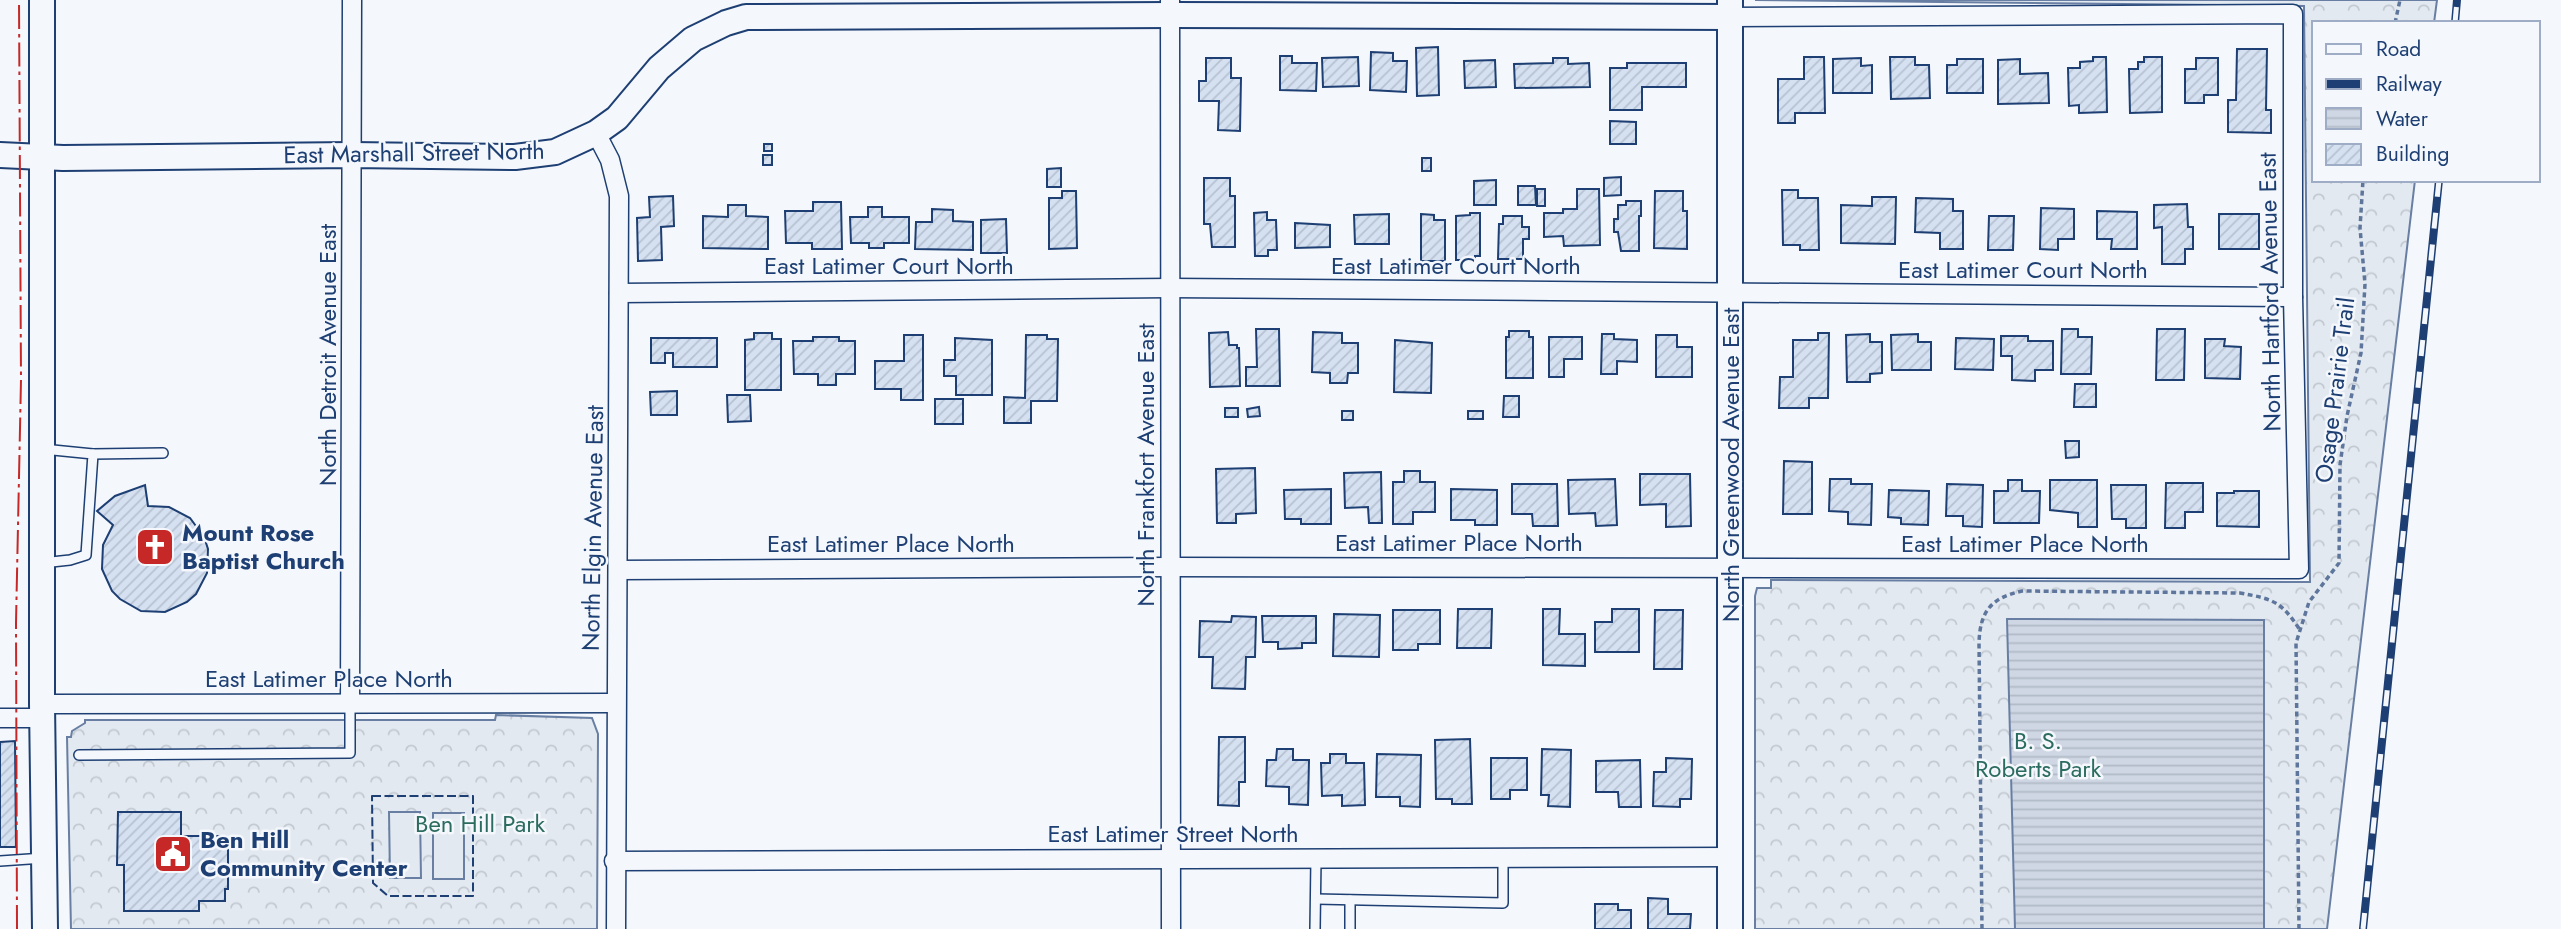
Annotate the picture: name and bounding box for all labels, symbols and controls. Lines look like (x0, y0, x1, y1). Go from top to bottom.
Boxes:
legend (2312, 21, 2540, 182)
text: Road (2376, 34, 2421, 64)
text: Railway (2376, 69, 2442, 99)
text: Water (2376, 104, 2429, 134)
street label: East Marshall Street North (283, 133, 545, 172)
text: Building (2376, 139, 2449, 169)
street label: North Hartford Avenue East (2250, 152, 2289, 432)
street label: North Detroit Avenue East (310, 224, 345, 486)
street label: East Latimer Court North (764, 248, 1014, 283)
street label: East Latimer Court North (1331, 248, 1581, 283)
street label: East Latimer Court North (1898, 252, 2148, 287)
street label: Osage Prairie Trail (2306, 295, 2363, 485)
street label: North Greenwood Avenue East (1713, 308, 1748, 622)
street label: North Frankfort Avenue East (1128, 323, 1163, 607)
street label: North Elgin Avenue East (573, 404, 612, 651)
place label: Mount Rose Baptist Church (182, 515, 345, 578)
street label: East Latimer Place North (1335, 525, 1583, 560)
church icon: Mount Rose Baptist Church (134, 526, 176, 568)
street label: East Latimer Place North (767, 526, 1015, 561)
street label: East Latimer Place North (1901, 526, 2149, 561)
street label: East Latimer Place North (205, 661, 453, 696)
park label: B. S. Roberts Park (1975, 723, 2102, 786)
park label: Ben Hill Park (415, 806, 545, 841)
street label: East Latimer Street North (1048, 816, 1299, 851)
place label: Ben Hill Community Center (200, 822, 408, 885)
public building icon: Ben Hill Community Center (152, 833, 194, 875)

